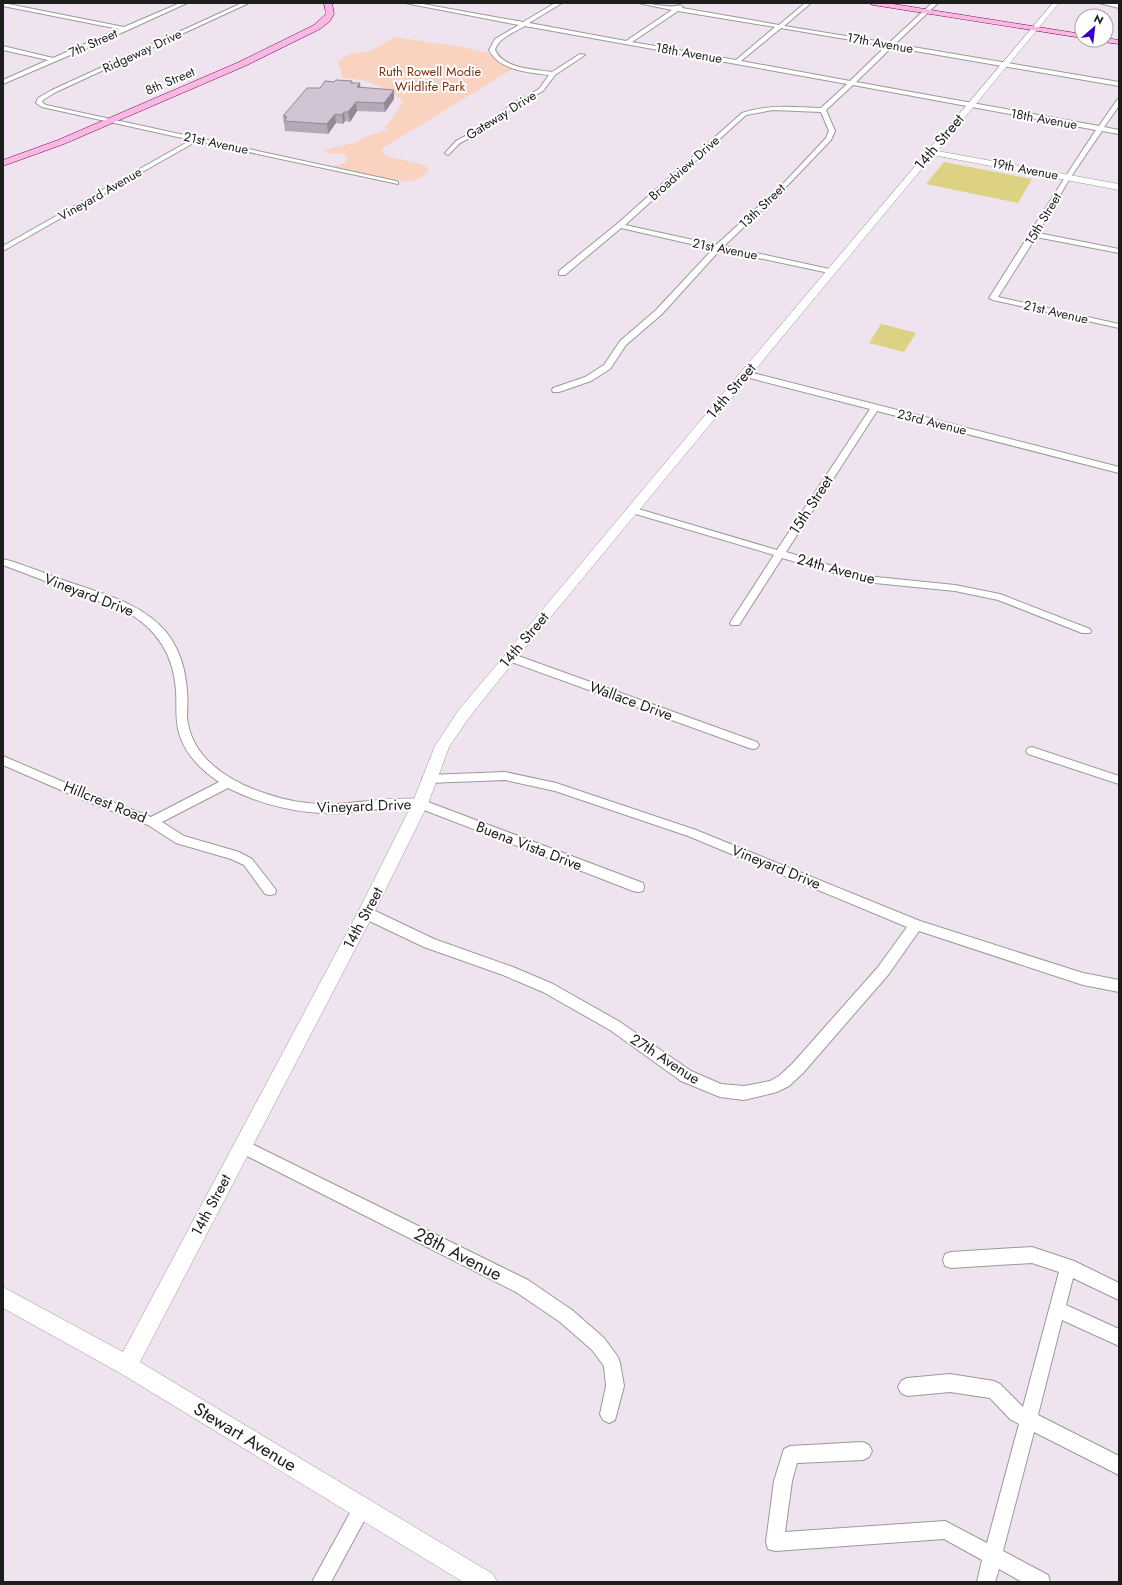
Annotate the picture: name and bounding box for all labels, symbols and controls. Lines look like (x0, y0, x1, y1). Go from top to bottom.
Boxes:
north arrow (1074, 8, 1114, 48)
text: N (1091, 10, 1106, 28)
street label: 7th Street (66, 23, 121, 62)
street label: Ridgeway Drive (99, 24, 185, 78)
street label: 17th Avenue (845, 28, 915, 58)
street label: 18th Avenue (654, 38, 724, 68)
street label: 8th Street (142, 62, 198, 100)
park label: Ruth Rowell Modie Wildlife Park (379, 62, 482, 96)
street label: Gateway Drive (462, 86, 540, 144)
street label: 18th Avenue (1009, 104, 1079, 134)
street label: 14th Street (909, 109, 969, 175)
street label: 21st Avenue (182, 127, 251, 159)
street label: Broadview Drive (644, 131, 724, 205)
street label: 19th Avenue (990, 153, 1060, 185)
street label: Vineyard Avenue (55, 162, 146, 226)
street label: 13th Street (735, 178, 790, 233)
street label: 15th Street (1020, 188, 1067, 249)
street label: 21st Avenue (691, 233, 759, 265)
street label: 21st Avenue (1022, 295, 1091, 329)
street label: 14th Street (701, 358, 761, 424)
street label: 23rd Avenue (895, 404, 969, 440)
street label: 15th Street (784, 471, 839, 539)
street label: 24th Avenue (795, 548, 878, 590)
street label: Vineyard Drive (41, 568, 137, 622)
street label: 14th Street (494, 607, 554, 673)
street label: Wallace Drive (586, 676, 676, 726)
street label: Hillcrest Road (60, 775, 150, 829)
street label: Vineyard Drive (316, 793, 412, 819)
street label: Buena Vista Drive (473, 816, 586, 876)
street label: Vineyard Drive (728, 839, 824, 895)
street label: 14th Street (337, 883, 389, 953)
street label: 27th Avenue (626, 1028, 704, 1090)
street label: 14th Street (185, 1170, 237, 1240)
street label: 28th Avenue (410, 1221, 506, 1287)
street label: Stewart Avenue (189, 1396, 301, 1478)

